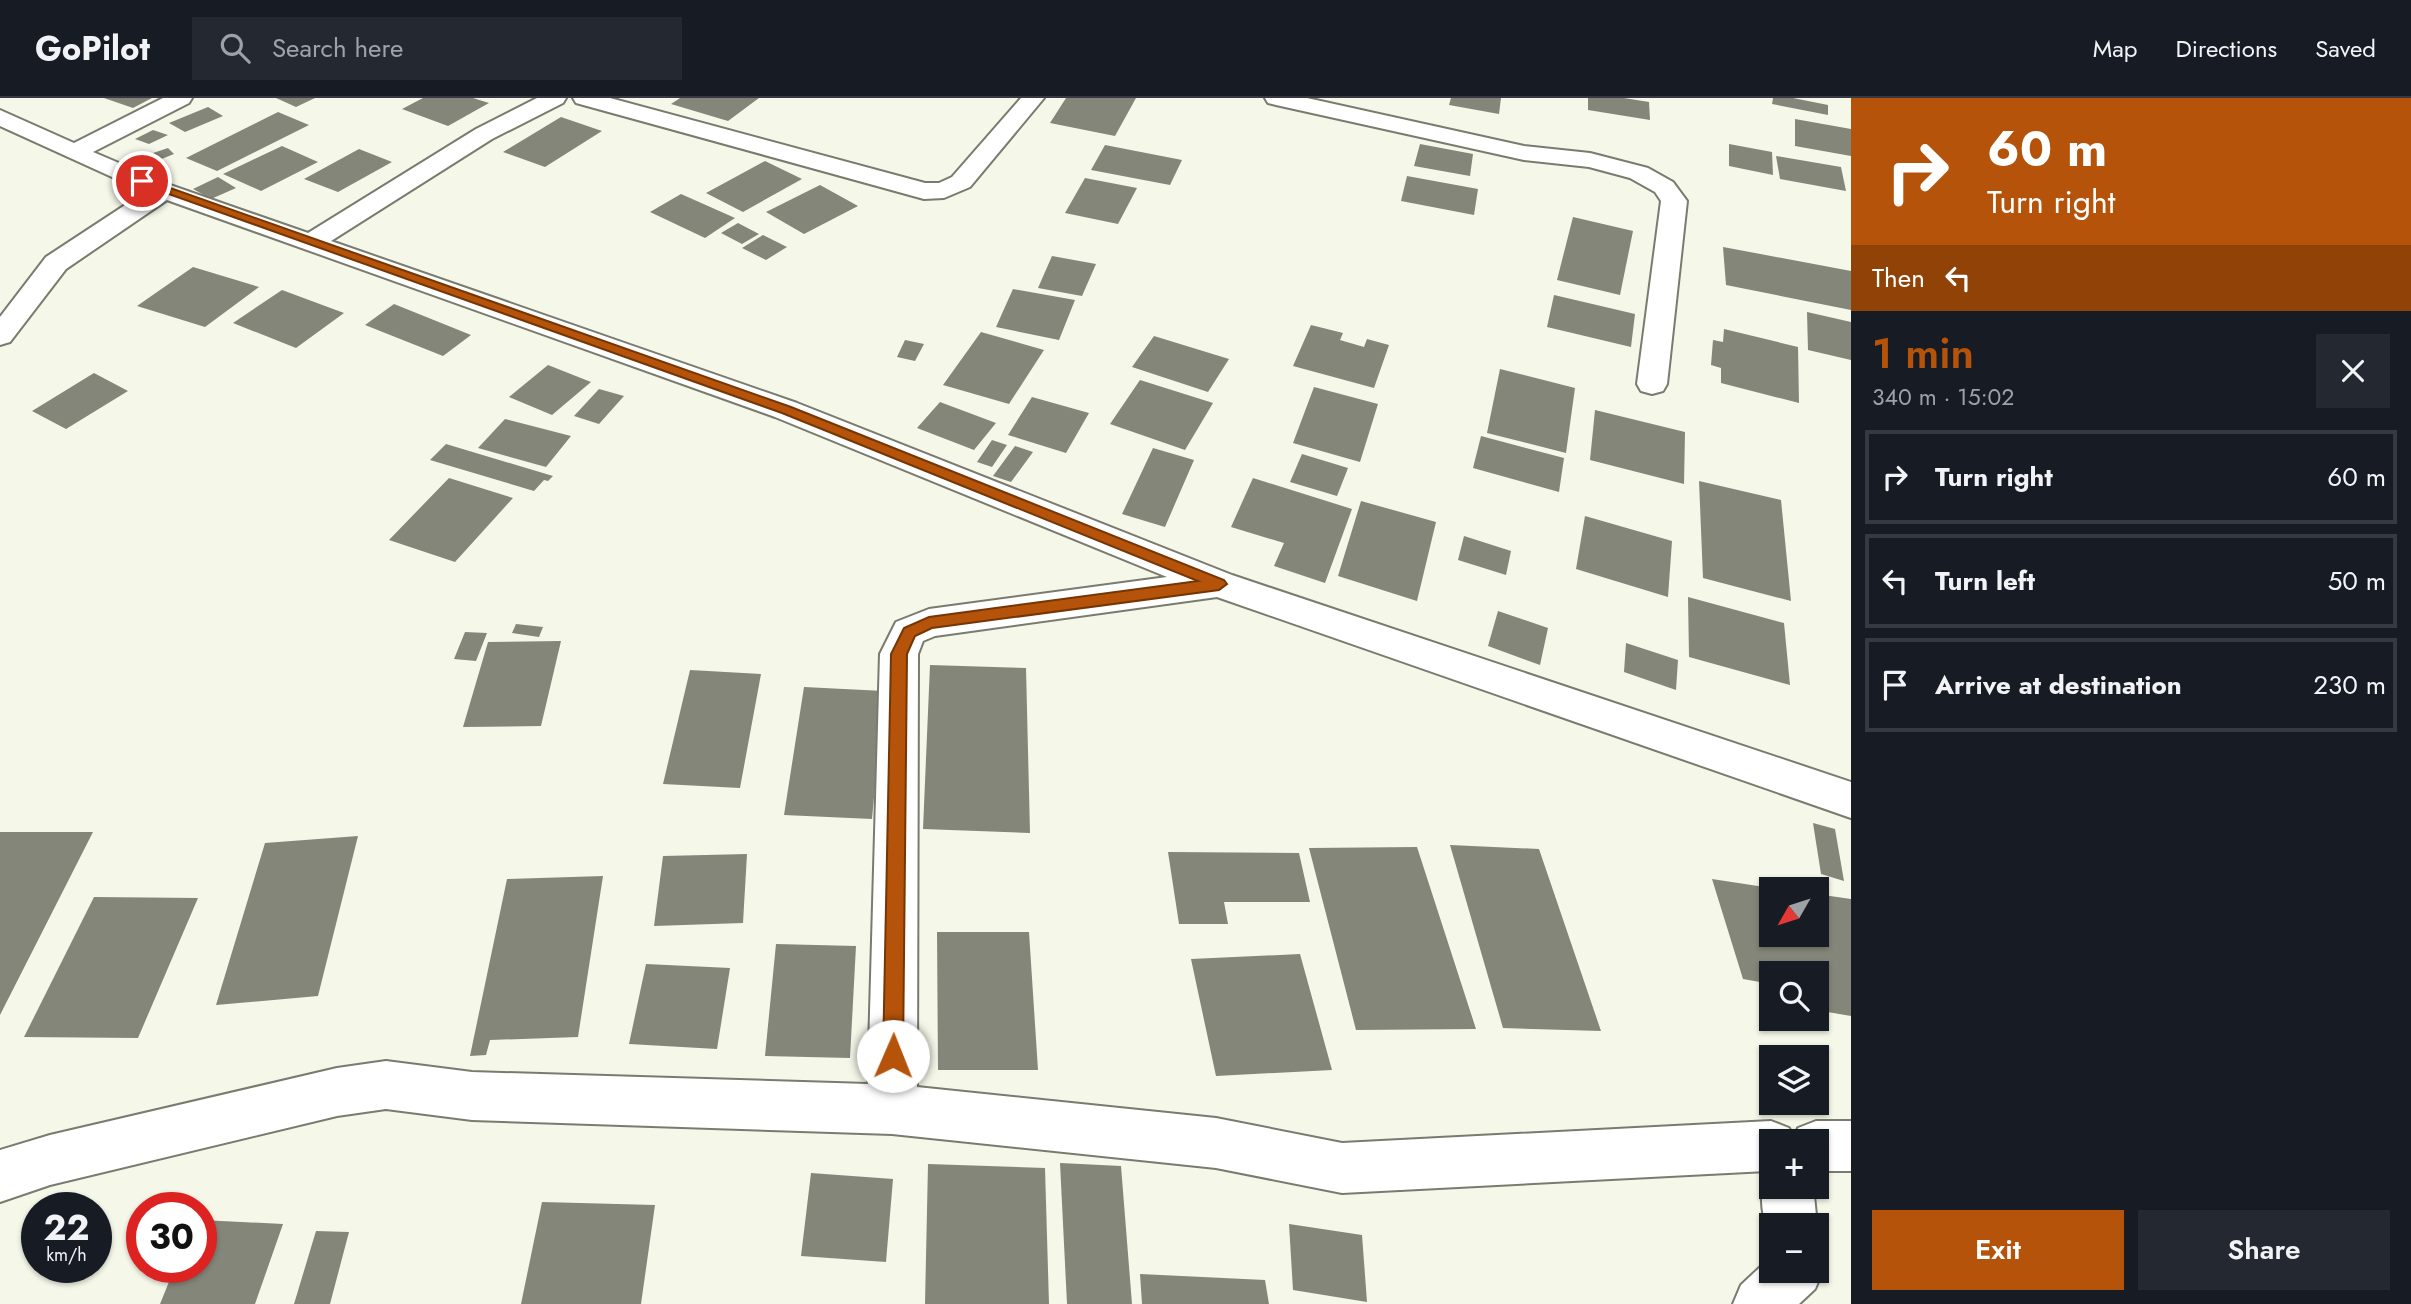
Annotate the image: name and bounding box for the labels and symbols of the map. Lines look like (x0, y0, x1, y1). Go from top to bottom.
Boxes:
pin (112, 151, 172, 211)
north arrow (1759, 877, 1829, 947)
position arrow (856, 1019, 930, 1093)
speed limit sign: 30 (126, 1192, 217, 1283)

